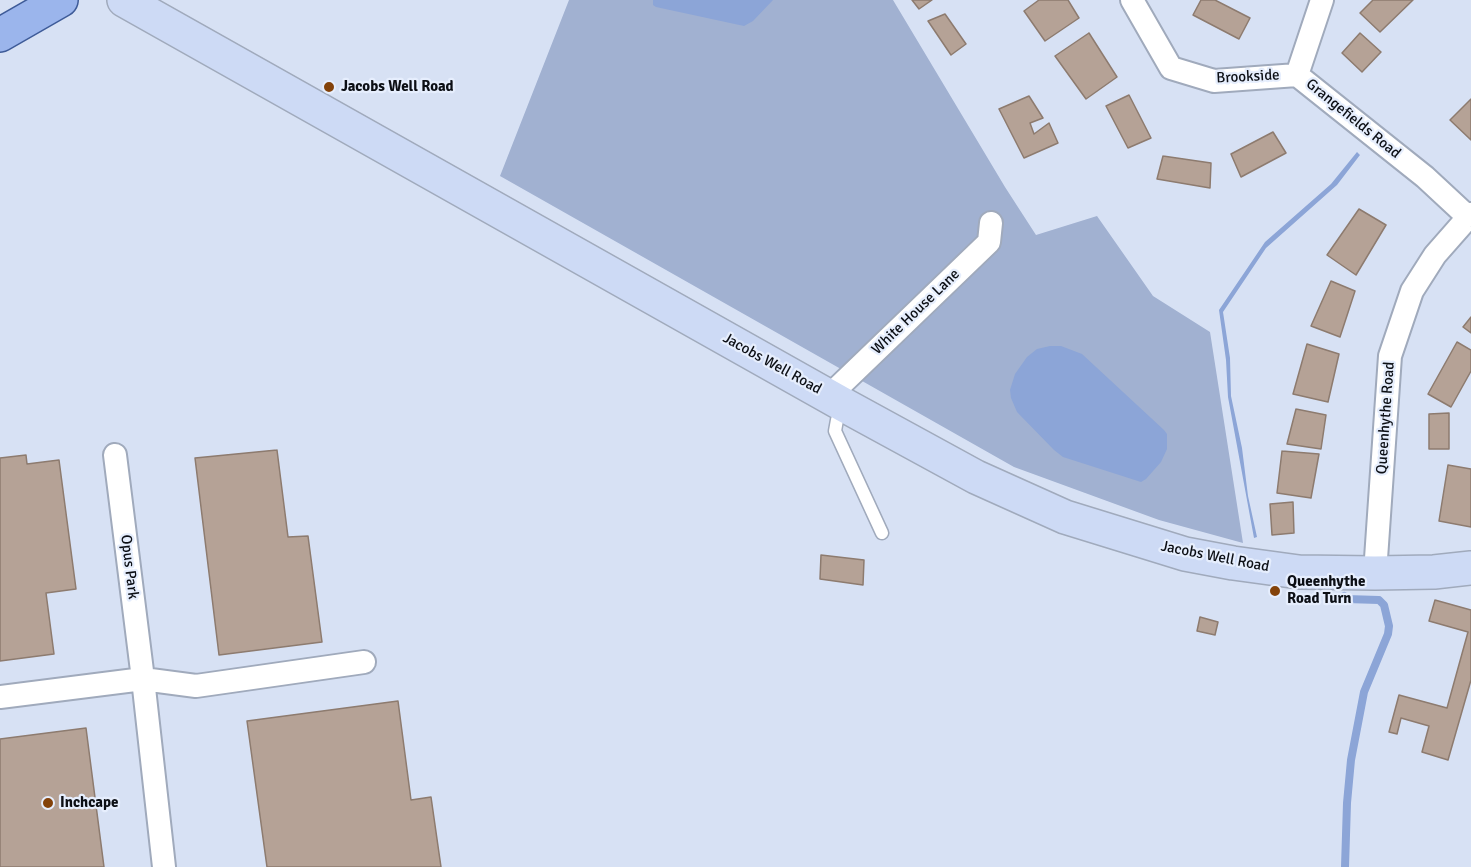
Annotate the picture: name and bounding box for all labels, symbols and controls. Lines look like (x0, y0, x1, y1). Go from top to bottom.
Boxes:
street label: Brookside (1216, 66, 1280, 88)
street label: Grangefields Road (1302, 75, 1404, 163)
place label: Jacobs Well Road (341, 78, 454, 96)
marker: Jacobs Well Road (322, 80, 336, 94)
street label: White House Lane (868, 265, 964, 359)
street label: Jacobs Well Road (719, 329, 825, 399)
street label: Queenhythe Road (1373, 361, 1399, 475)
street label: Opus Park (116, 534, 142, 600)
street label: Jacobs Well Road (1159, 538, 1271, 576)
place label: Queenhythe Road Turn (1287, 573, 1365, 608)
marker: Queenhythe Road Turn (1268, 584, 1282, 598)
place label: Inchcape (60, 794, 119, 812)
marker: Inchcape (41, 796, 55, 810)

